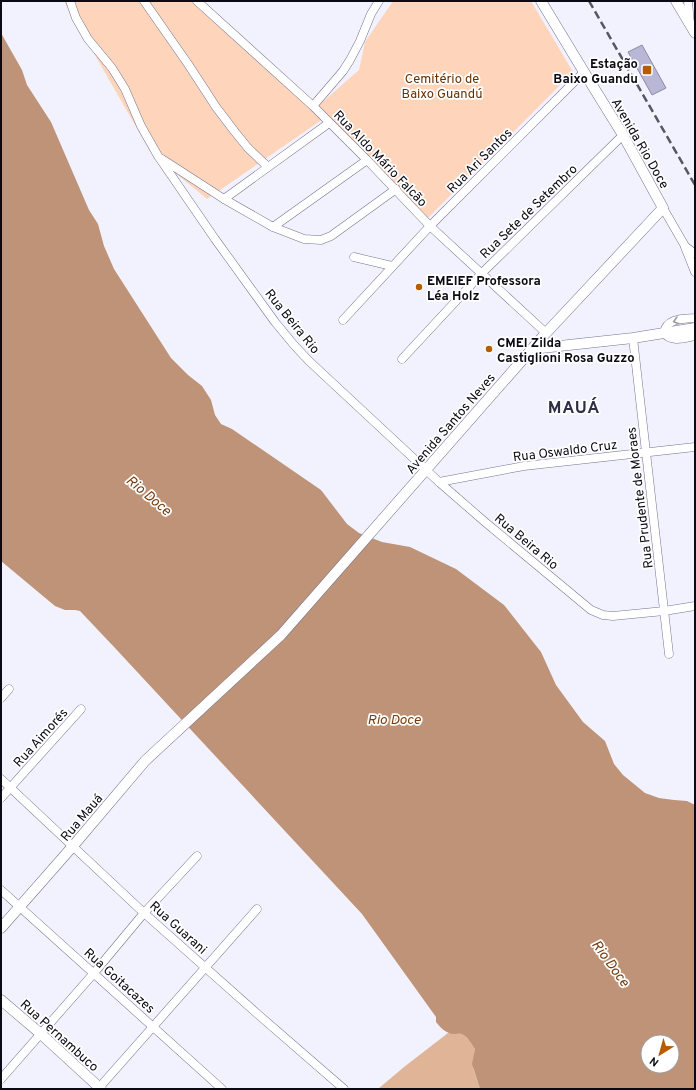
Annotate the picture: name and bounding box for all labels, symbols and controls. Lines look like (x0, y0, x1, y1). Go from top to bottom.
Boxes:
place label: Estação Baixo Guandu (553, 57, 638, 88)
marker: Estação Baixo Guandu (641, 64, 653, 76)
park label: Cemitério de Baixo Guandú (402, 72, 482, 103)
street label: Avenida Rio Doce (607, 96, 672, 192)
street label: Rua Aldo Mário Falcão (329, 108, 430, 211)
street label: Rua Ari Santos (445, 126, 516, 197)
street label: Rua Sete de Setembro (477, 162, 581, 263)
place label: EMEIEF Professora Léa Holz (427, 274, 541, 305)
marker: EMEIEF Professora Léa Holz (414, 282, 424, 292)
street label: Rua Beira Rio (260, 287, 322, 358)
one-way arrow (673, 316, 680, 325)
place label: CMEI Zilda Castiglioni Rosa Guzzo (497, 336, 635, 367)
marker: CMEI Zilda Castiglioni Rosa Guzzo (484, 344, 494, 354)
street label: Avenida Santos Neves (403, 371, 500, 478)
district label: MAUÁ (548, 397, 600, 420)
street label: Rua Prudente de Moraes (624, 426, 658, 569)
street label: Rua Oswaldo Cruz (512, 438, 618, 466)
water label: Rio Doce (122, 472, 175, 520)
street label: Rua Beira Rio (490, 511, 561, 574)
street label: Rua Aimorés (11, 706, 72, 771)
water label: Rio Doce (367, 712, 422, 729)
street label: Rua Mauá (58, 791, 107, 845)
street label: Rua Guarani (146, 899, 210, 958)
water label: Rio Doce (587, 937, 633, 991)
street label: Rua Goitacazes (80, 946, 157, 1017)
street label: Rua Pernambuco (16, 997, 101, 1076)
north arrow (640, 1034, 680, 1074)
text: N (647, 1053, 662, 1069)

